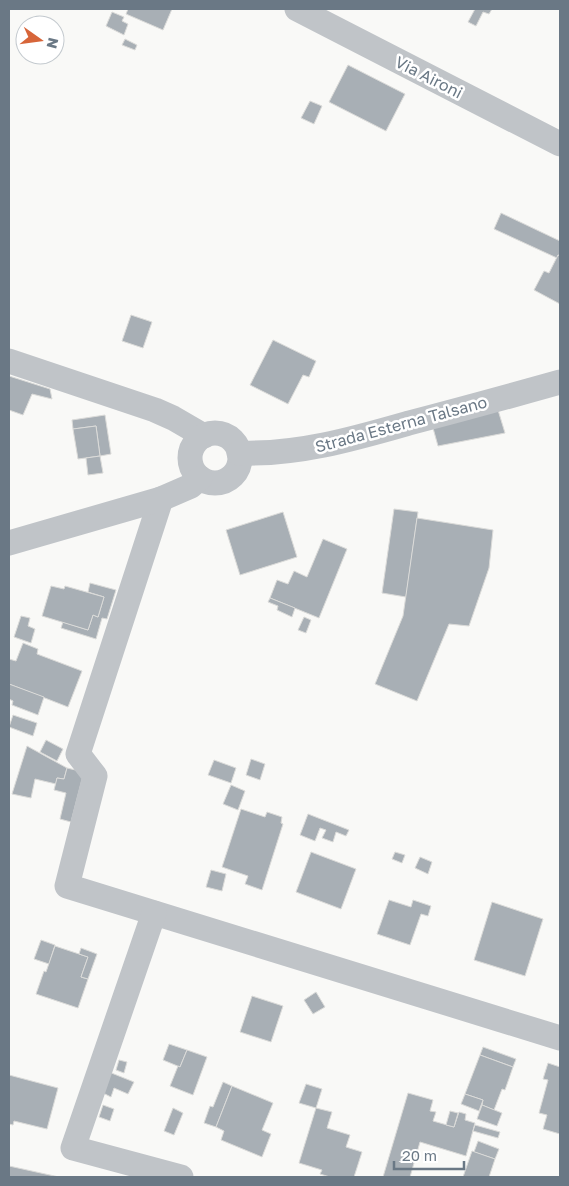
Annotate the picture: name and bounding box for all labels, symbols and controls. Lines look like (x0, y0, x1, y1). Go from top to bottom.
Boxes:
north arrow (15, 15, 65, 65)
text: N (44, 36, 63, 50)
street label: Via Aironi (392, 52, 466, 102)
street label: Strada Esterna Talsano (313, 391, 489, 457)
scale bar (394, 1138, 464, 1170)
text: 20 m (402, 1146, 437, 1164)

